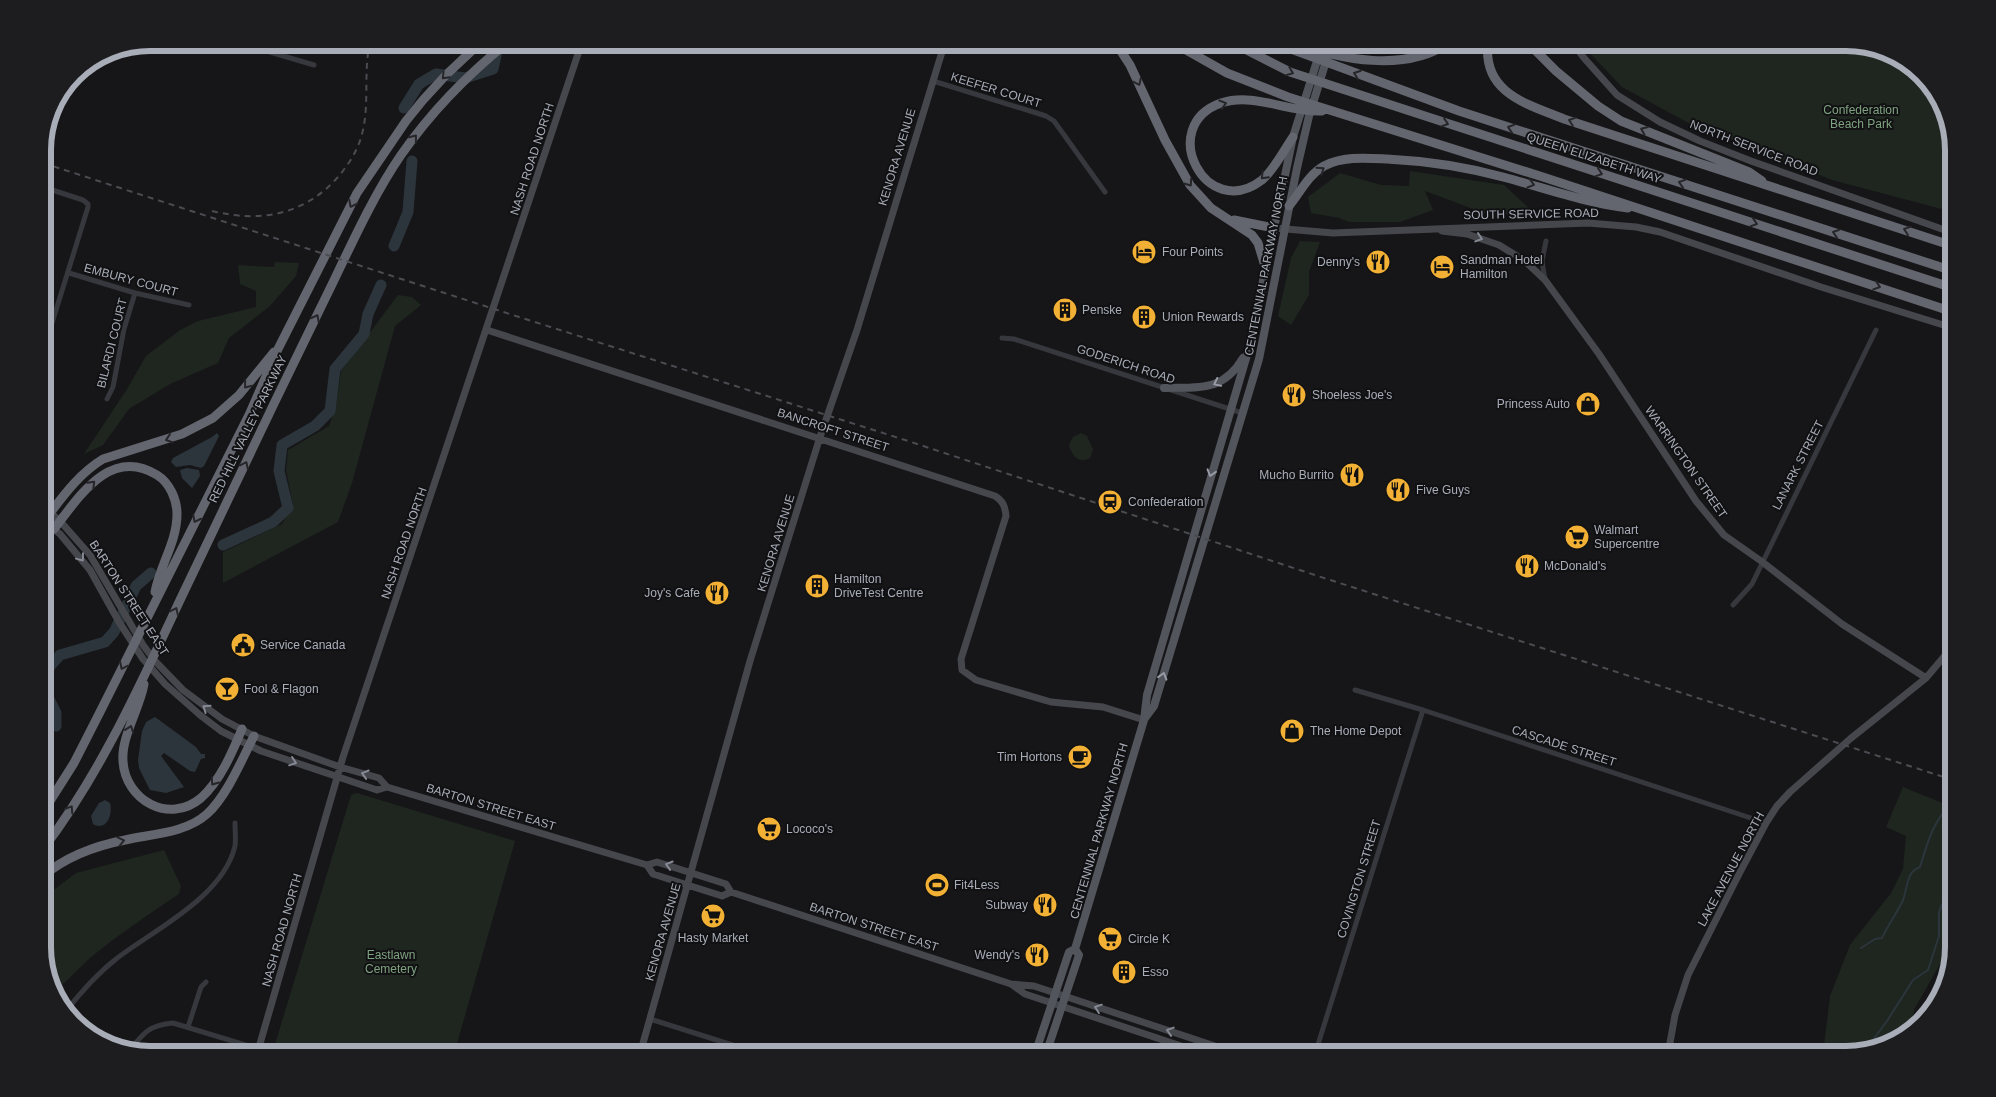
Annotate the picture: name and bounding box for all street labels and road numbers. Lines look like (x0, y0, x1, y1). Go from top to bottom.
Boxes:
street label: KEEFER COURT (949, 70, 1044, 111)
street label: NASH ROAD NORTH (507, 101, 557, 217)
street label: KENORA AVENUE (876, 107, 918, 207)
street label: NORTH SERVICE ROAD (1688, 117, 1820, 179)
street label: QUEEN ELIZABETH WAY (1525, 130, 1663, 186)
street label: CENTENNIAL PARKWAY NORTH (1242, 175, 1290, 357)
street label: SOUTH SERVICE ROAD (1463, 206, 1599, 222)
street label: EMBURY COURT (82, 261, 180, 299)
street label: BILARDI COURT (94, 296, 130, 390)
street label: GODERICH ROAD (1075, 341, 1177, 387)
street label: RED HILL VALLEY PARKWAY (206, 353, 290, 505)
street label: WARRINGTON STREET (1642, 403, 1730, 521)
street label: BANCROFT STREET (775, 405, 891, 455)
street label: LANARK STREET (1769, 417, 1827, 512)
street label: NASH ROAD NORTH (378, 485, 430, 601)
street label: KENORA AVENUE (755, 493, 797, 593)
street label: BARTON STREET EAST (86, 538, 172, 659)
street label: CASCADE STREET (1510, 723, 1618, 770)
street label: CENTENNIAL PARKWAY NORTH (1067, 741, 1131, 921)
street label: BARTON STREET EAST (425, 781, 558, 834)
street label: LAKE AVENUE NORTH (1695, 809, 1767, 929)
street label: COVINGTON STREET (1334, 817, 1384, 940)
street label: NASH ROAD NORTH (259, 872, 305, 988)
street label: KENORA AVENUE (642, 881, 684, 983)
street label: BARTON STREET EAST (808, 900, 941, 955)

